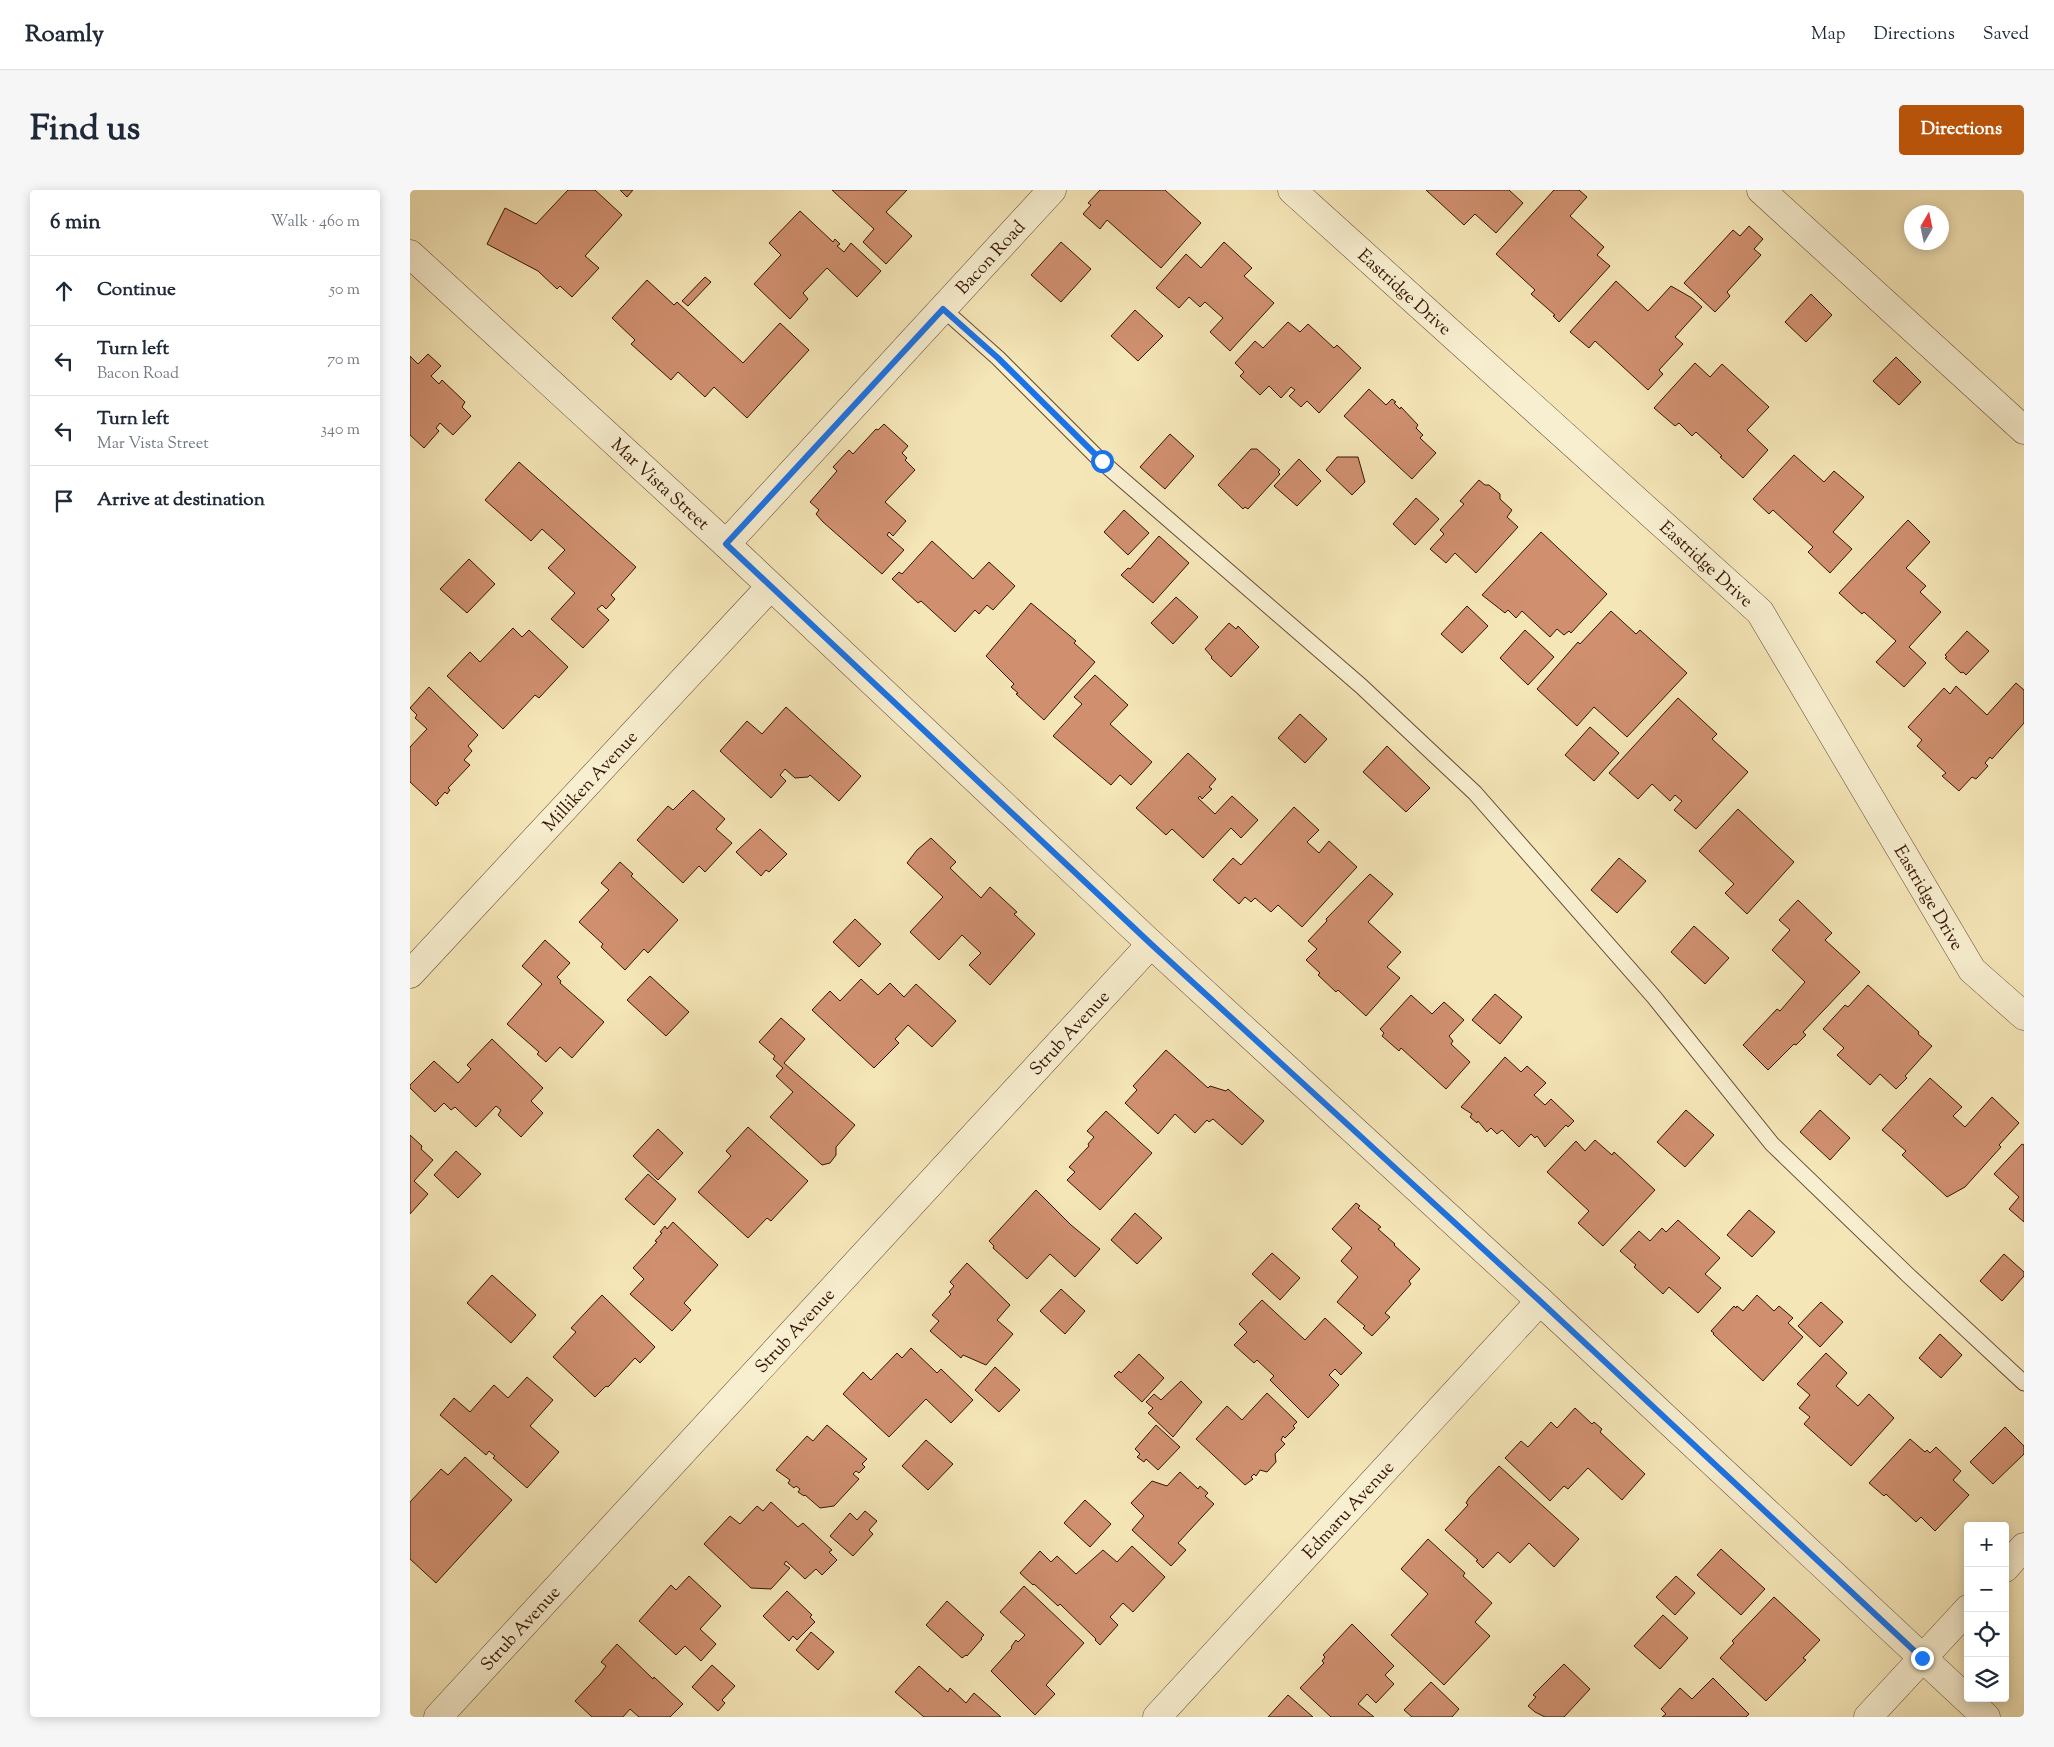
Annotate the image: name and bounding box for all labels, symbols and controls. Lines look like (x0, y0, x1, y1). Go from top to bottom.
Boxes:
text: Roamly (25, 18, 104, 52)
text: Map (1811, 22, 1846, 48)
text: Directions (1874, 22, 1955, 48)
text: Saved (1983, 22, 2029, 48)
text: Find us (30, 105, 140, 156)
button: Directions (1899, 105, 2024, 155)
north arrow (1904, 205, 1949, 250)
text: 6 min (50, 208, 101, 238)
text: Walk · 460 m (271, 211, 360, 234)
street label: Bacon Road (951, 216, 1033, 301)
street label: Eastridge Drive (1351, 244, 1456, 343)
icon: ahead (50, 277, 78, 305)
text: Continue (97, 277, 176, 304)
text: 50 m (329, 279, 360, 302)
text: Turn left (97, 336, 169, 363)
icon: left (50, 347, 78, 375)
text: 70 m (327, 349, 360, 372)
text: Bacon Road (97, 363, 179, 386)
text: Turn left (97, 406, 169, 433)
icon: left (50, 417, 78, 445)
text: 340 m (321, 419, 360, 442)
text: Mar Vista Street (97, 433, 209, 456)
street label: Mar Vista Street (604, 433, 714, 537)
route start (1091, 450, 1114, 473)
icon: arrive (50, 487, 78, 515)
text: Arrive at destination (97, 487, 265, 514)
street label: Eastridge Drive (1652, 516, 1758, 614)
street label: Milliken Avenue (538, 726, 645, 838)
street label: Eastridge Drive (1886, 841, 1969, 956)
street label: Strub Avenue (1025, 986, 1117, 1082)
street label: Strub Avenue (750, 1283, 842, 1380)
street label: Edmaru Avenue (1298, 1456, 1401, 1566)
map controls (1964, 1522, 2009, 1702)
button: + (1964, 1522, 2009, 1567)
button: − (1964, 1567, 2009, 1612)
street label: Strub Avenue (475, 1581, 568, 1678)
button: locate (1964, 1612, 2009, 1657)
route end (1911, 1647, 1934, 1670)
button: layers (1964, 1657, 2009, 1702)

